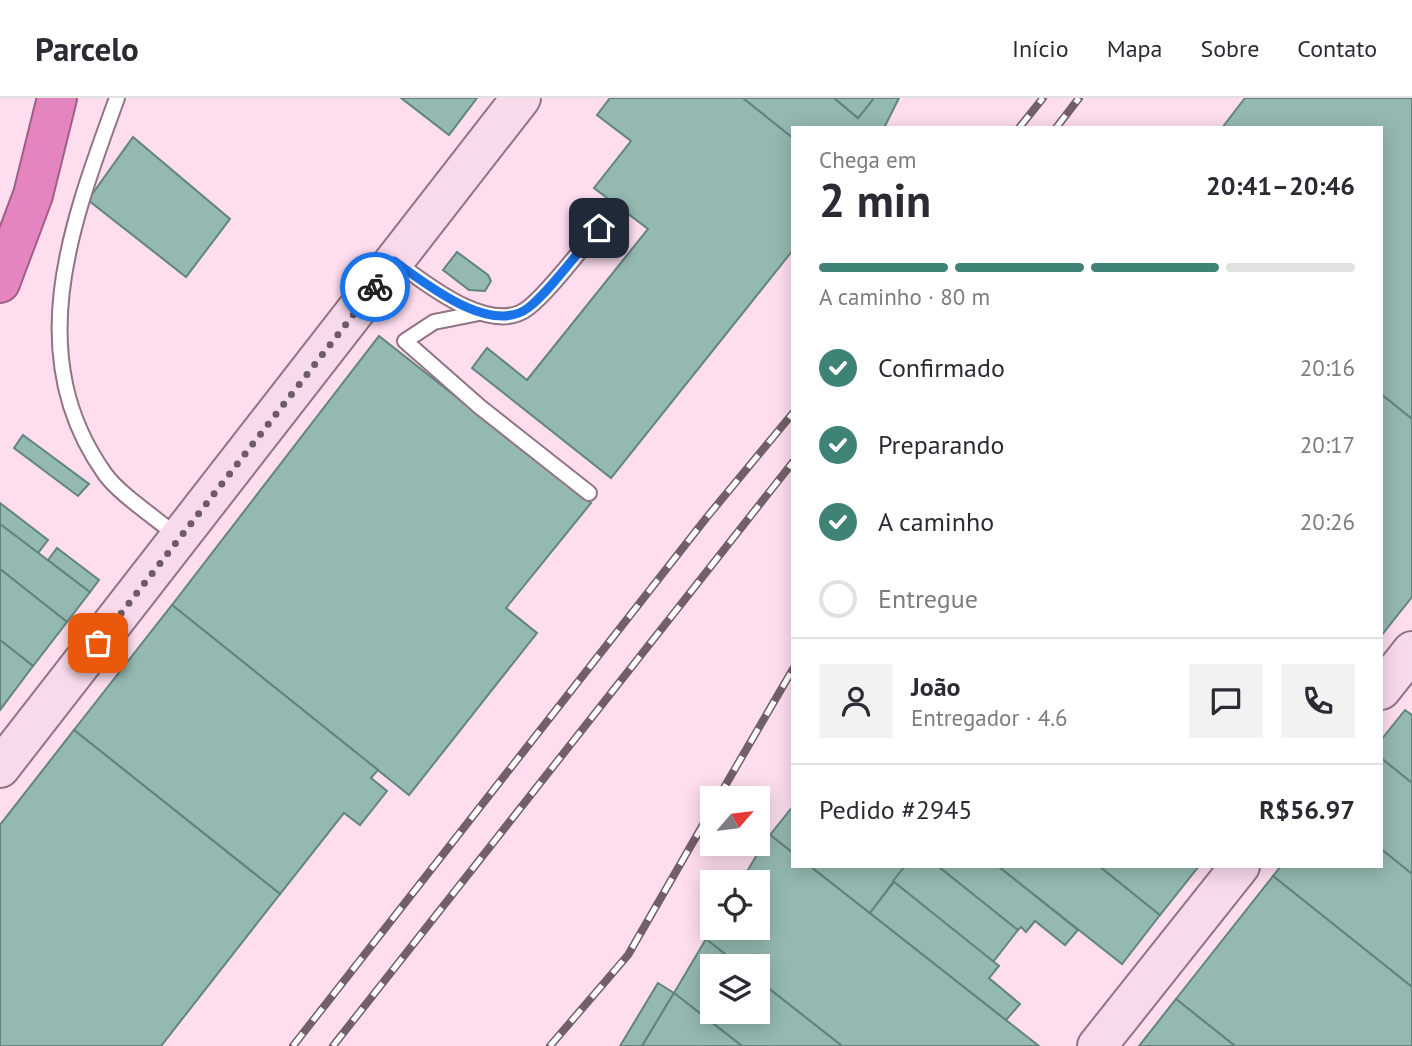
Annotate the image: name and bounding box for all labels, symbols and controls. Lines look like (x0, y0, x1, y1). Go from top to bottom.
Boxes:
text: Parcelo (35, 27, 139, 70)
text: Início (1012, 33, 1069, 64)
text: Mapa (1107, 33, 1162, 64)
text: Sobre (1200, 33, 1259, 64)
text: Contato (1297, 33, 1377, 64)
text: Chega em (819, 145, 916, 174)
text: 20:41–20:46 (1206, 169, 1355, 202)
text: 2 min (819, 170, 931, 230)
pin (569, 198, 629, 258)
icon: home (580, 209, 618, 247)
courier (340, 252, 410, 322)
icon: bike (356, 268, 394, 306)
text: A caminho · 80 m (819, 282, 990, 311)
icon: check (819, 349, 857, 387)
text: Confirmado (878, 351, 1005, 384)
text: 20:16 (1300, 353, 1355, 382)
icon: check (819, 426, 857, 464)
text: Preparando (878, 428, 1005, 461)
text: 20:17 (1300, 430, 1355, 459)
icon: check (819, 503, 857, 541)
text: A caminho (878, 505, 994, 538)
text: 20:26 (1300, 507, 1355, 536)
text: Entregue (878, 582, 978, 615)
pin (68, 613, 128, 673)
icon: bag (79, 624, 117, 662)
button: person (819, 664, 893, 738)
button: chat (1189, 664, 1263, 738)
button: phone (1281, 664, 1355, 738)
text: João (911, 670, 961, 703)
text: Entregador · 4.6 (911, 703, 1068, 732)
north arrow (700, 786, 770, 856)
map controls (700, 786, 770, 1024)
text: Pedido #2945 (819, 793, 972, 826)
text: R$56.97 (1259, 793, 1355, 826)
button: locate (700, 870, 770, 940)
button: layers (700, 954, 770, 1024)

